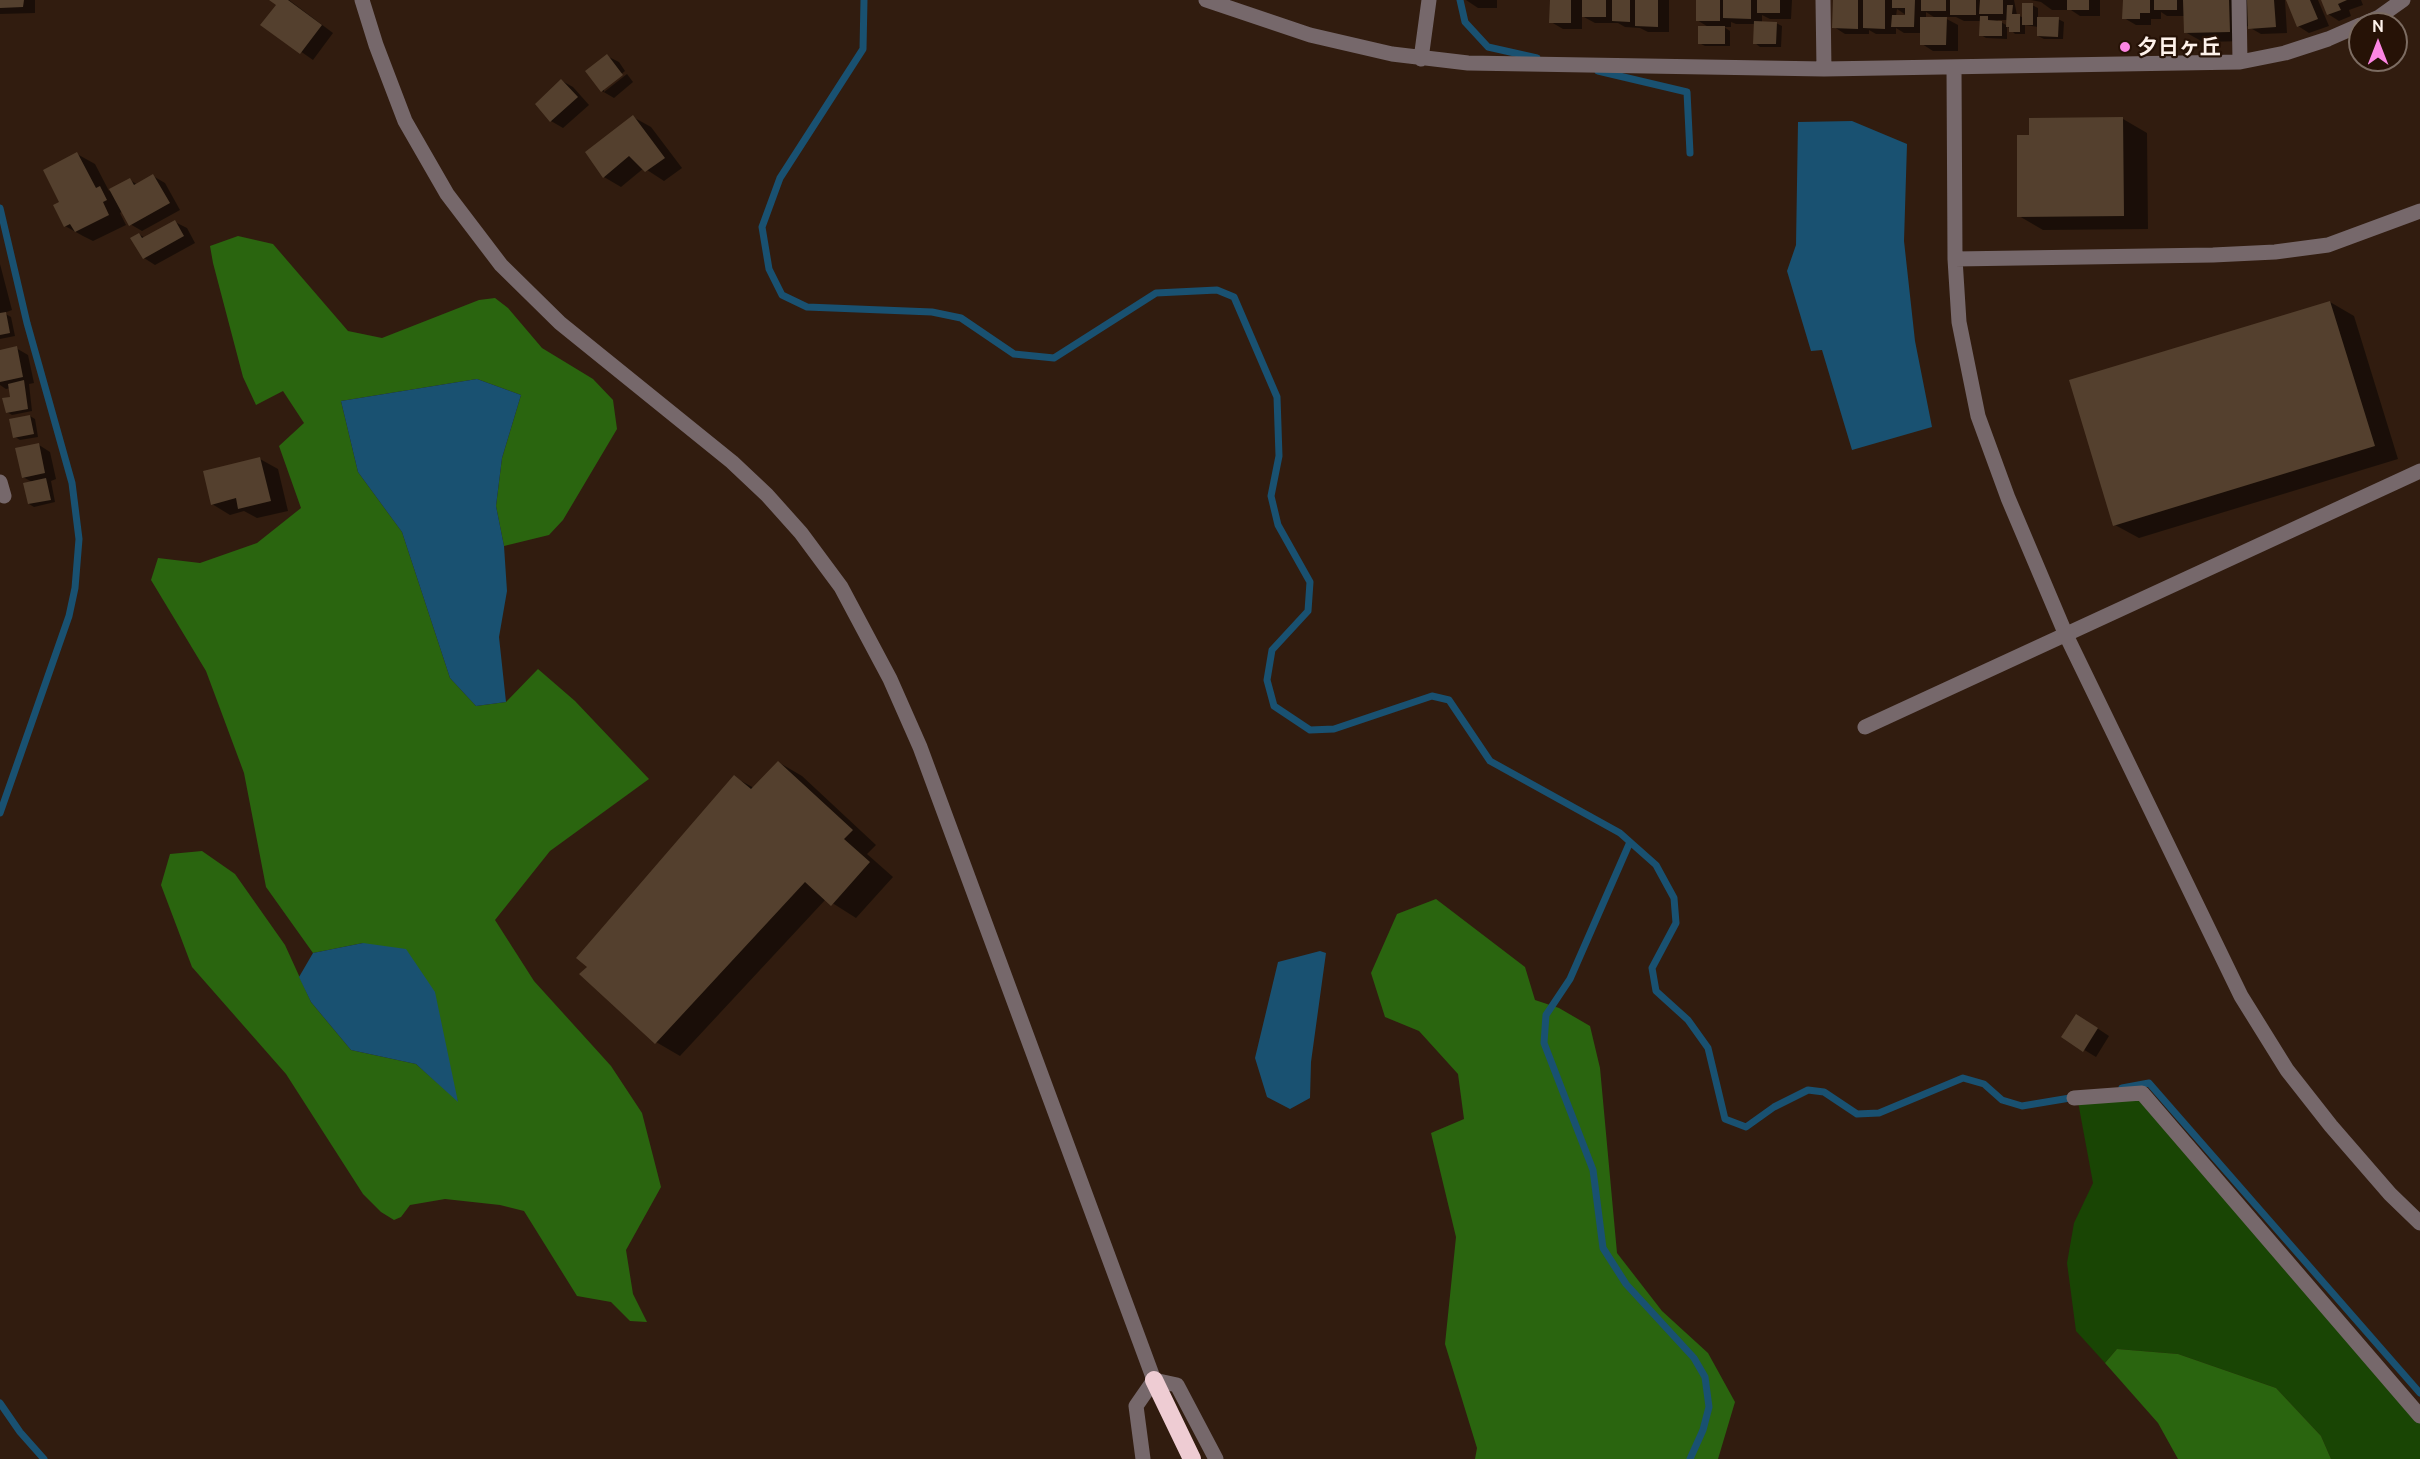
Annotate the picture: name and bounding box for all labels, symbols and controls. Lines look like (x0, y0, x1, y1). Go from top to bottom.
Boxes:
north arrow (2348, 12, 2408, 72)
text: N (2372, 17, 2384, 35)
place label: 夕日ヶ丘 (2137, 34, 2221, 60)
marker: 夕日ヶ丘 (2118, 40, 2132, 54)

